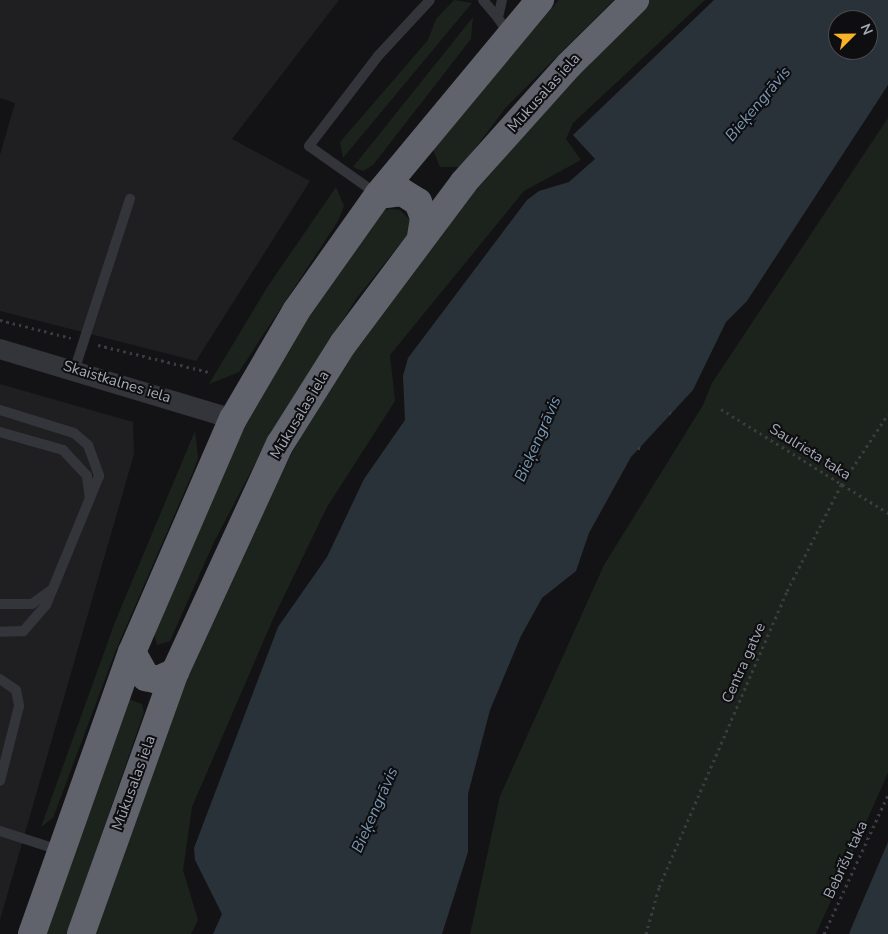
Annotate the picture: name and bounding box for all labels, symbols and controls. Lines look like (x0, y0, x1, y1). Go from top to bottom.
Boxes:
north arrow (828, 10, 878, 60)
text: N (856, 21, 877, 38)
street label: Mūkusalas iela (504, 50, 584, 136)
water label: Bieķengrāvis (721, 63, 795, 145)
street label: Skaistkalnes iela (61, 357, 173, 407)
street label: Mūkusalas iela (267, 368, 333, 462)
water label: Bieķengrāvis (511, 393, 565, 485)
street label: Saulrieta taka (766, 420, 854, 484)
street label: Centra gatve (718, 620, 770, 706)
street label: Mūkusalas iela (109, 733, 159, 833)
water label: Bieķengrāvis (348, 764, 402, 856)
street label: Bebrīšu taka (820, 818, 872, 902)

